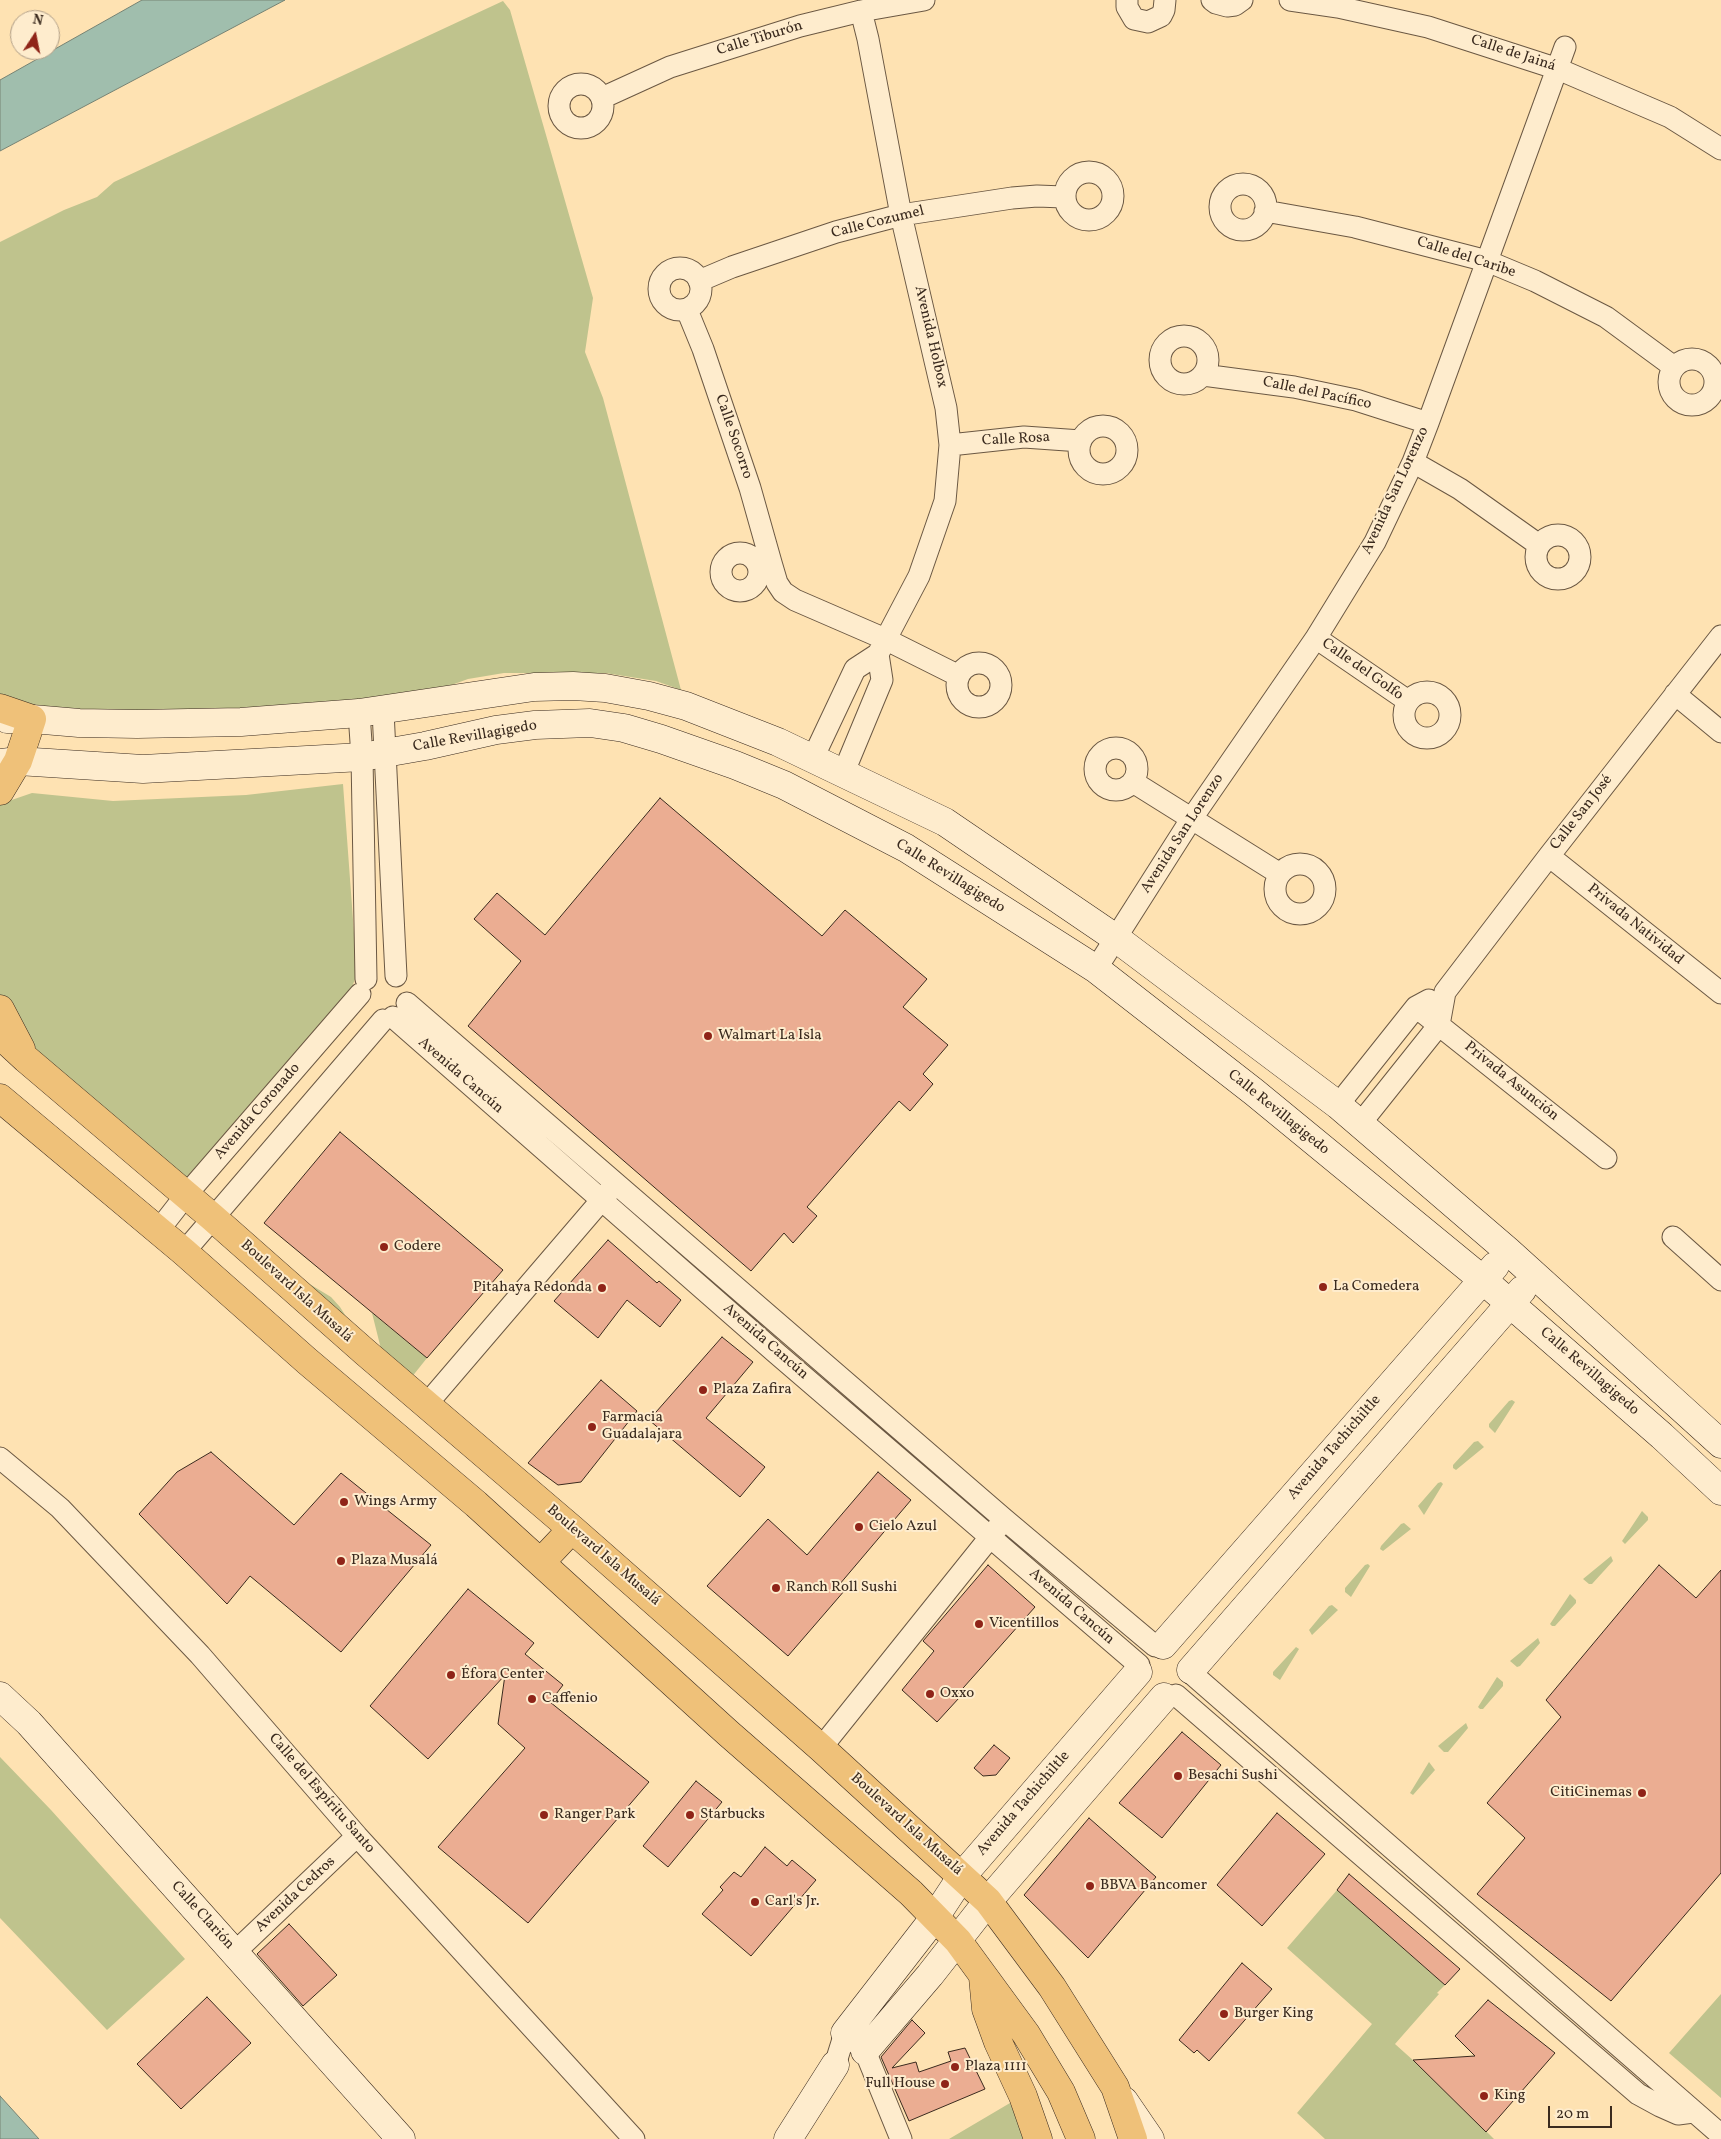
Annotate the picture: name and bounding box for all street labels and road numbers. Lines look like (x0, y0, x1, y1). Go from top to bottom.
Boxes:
street label: Calle Tiburón (715, 17, 805, 61)
street label: Calle de Jainá (1468, 32, 1558, 76)
street label: Calle Cozumel (830, 203, 926, 243)
street label: Calle del Caribe (1414, 234, 1518, 282)
street label: Avenida Holbox (910, 284, 950, 390)
street label: Calle del Pacífico (1261, 374, 1373, 414)
street label: Calle Socorro (710, 393, 756, 481)
street label: Avenida San Lorenzo (1358, 424, 1434, 558)
street label: Calle Rosa (981, 429, 1051, 451)
street label: Calle del Golfo (1318, 635, 1406, 705)
street label: Calle Revillagigedo (412, 717, 538, 757)
street label: Avenida San Lorenzo (1138, 771, 1228, 897)
street label: Calle San José (1547, 772, 1617, 854)
street label: Calle Revillagigedo (892, 836, 1008, 918)
street label: Privada Natividad (1583, 881, 1687, 969)
street label: Avenida Cancún (414, 1034, 506, 1118)
street label: Privada Asunción (1460, 1038, 1562, 1126)
street label: Avenida Coronado (211, 1060, 305, 1164)
street label: Calle Revillagigedo (1224, 1067, 1332, 1159)
street label: Boulevard Isla Musalá (236, 1237, 356, 1347)
street label: Avenida Cancún (719, 1300, 811, 1384)
street label: Calle Revillagigedo (1536, 1324, 1642, 1420)
street label: Avenida Tachichiltle (1285, 1392, 1385, 1504)
street label: Boulevard Isla Musalá (542, 1502, 664, 1610)
street label: Avenida Cancún (1025, 1565, 1117, 1649)
street label: Calle del Espíritu Santo (264, 1730, 378, 1858)
street label: Avenida Tachichiltle (974, 1748, 1074, 1860)
street label: Boulevard Isla Musalá (846, 1770, 966, 1880)
street label: Avenida Cedros (252, 1853, 340, 1937)
street label: Calle Clarión (167, 1878, 237, 1954)

